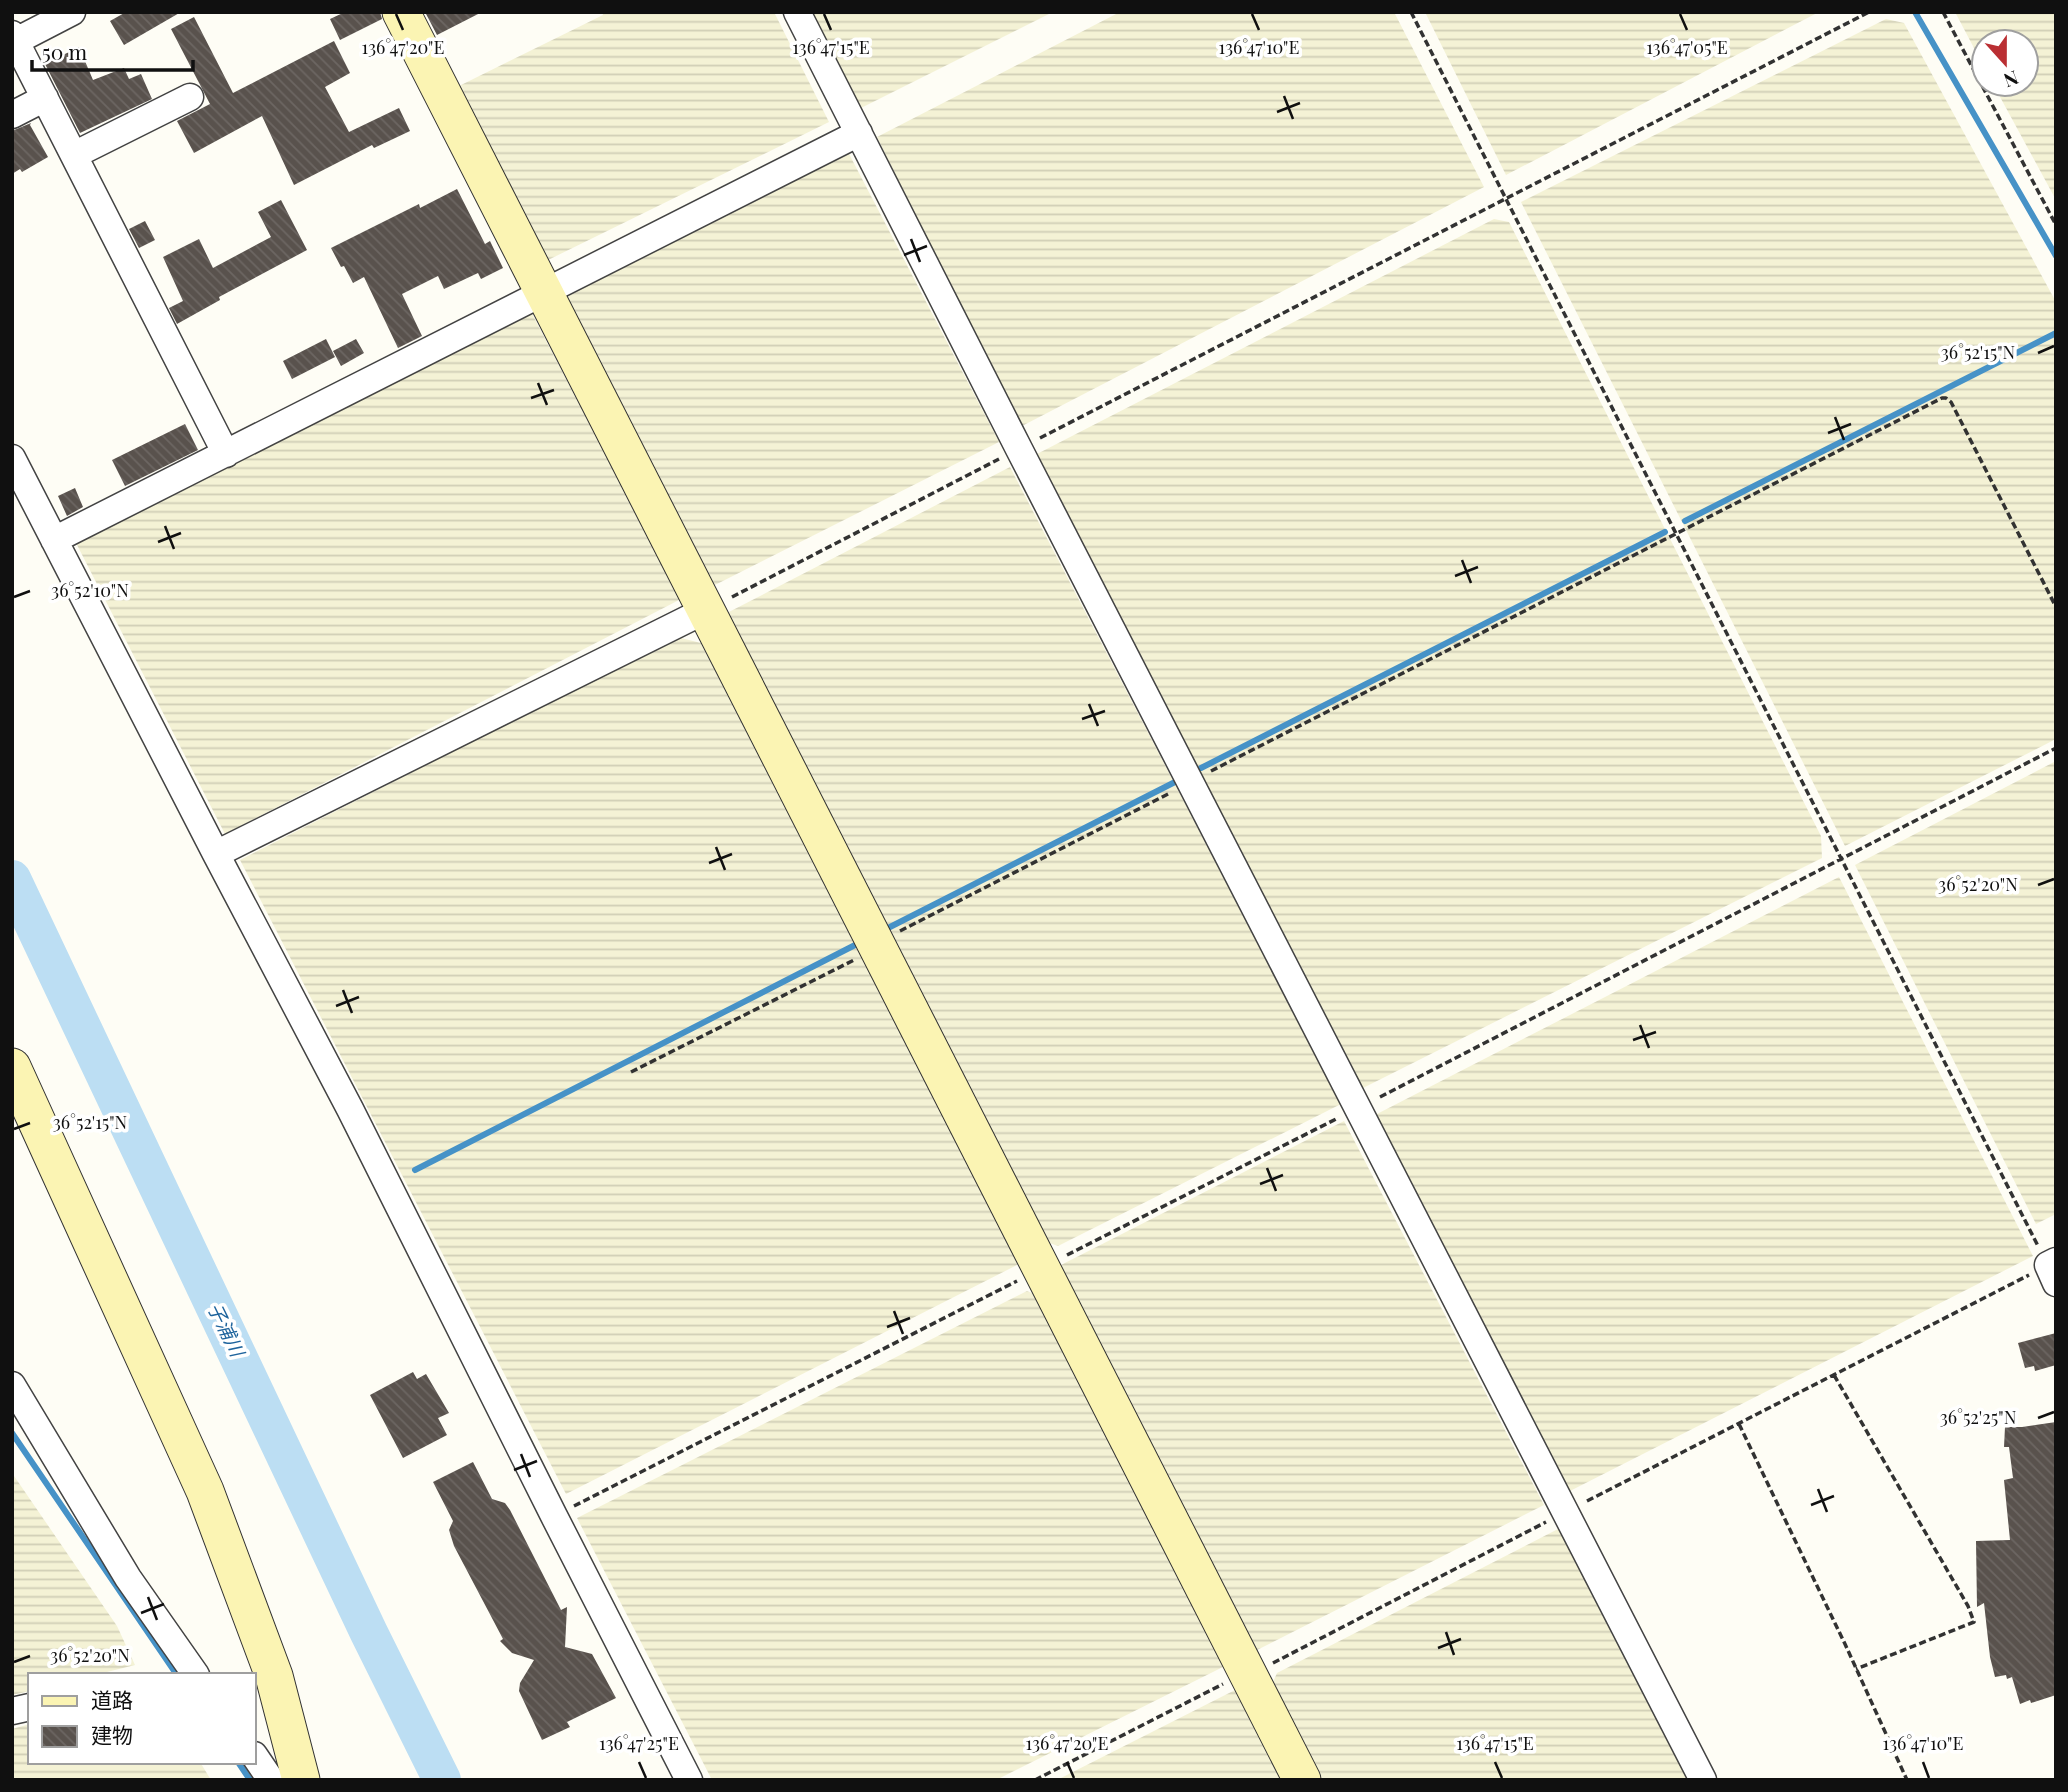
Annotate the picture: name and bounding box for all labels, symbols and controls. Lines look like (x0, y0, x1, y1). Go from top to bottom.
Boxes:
scale bar (32, 28, 192, 72)
north arrow (1970, 28, 2040, 98)
text: 136°47'20"E (362, 35, 444, 59)
text: 136°47'15"E (792, 35, 870, 59)
text: 136°47'10"E (1219, 35, 1299, 59)
text: 136°47'05"E (1646, 35, 1728, 59)
text: 50 m (42, 37, 88, 65)
text: N (2000, 65, 2023, 94)
text: 36°52'15"N (1941, 340, 2016, 364)
text: 36°52'10"N (51, 578, 129, 602)
text: 36°52'20"N (1938, 872, 2018, 896)
text: 36°52'15"N (53, 1110, 128, 1134)
water label: 子浦川 (203, 1298, 252, 1362)
text: 36°52'25"N (1940, 1405, 2017, 1429)
text: 36°52'20"N (50, 1643, 130, 1667)
legend (28, 1673, 256, 1764)
text: 道路 (91, 1685, 133, 1713)
text: 建物 (91, 1720, 133, 1748)
text: 136°47'25"E (599, 1731, 679, 1755)
text: 136°47'20"E (1026, 1731, 1108, 1755)
text: 136°47'15"E (1456, 1731, 1534, 1755)
text: 136°47'10"E (1883, 1731, 1963, 1755)

